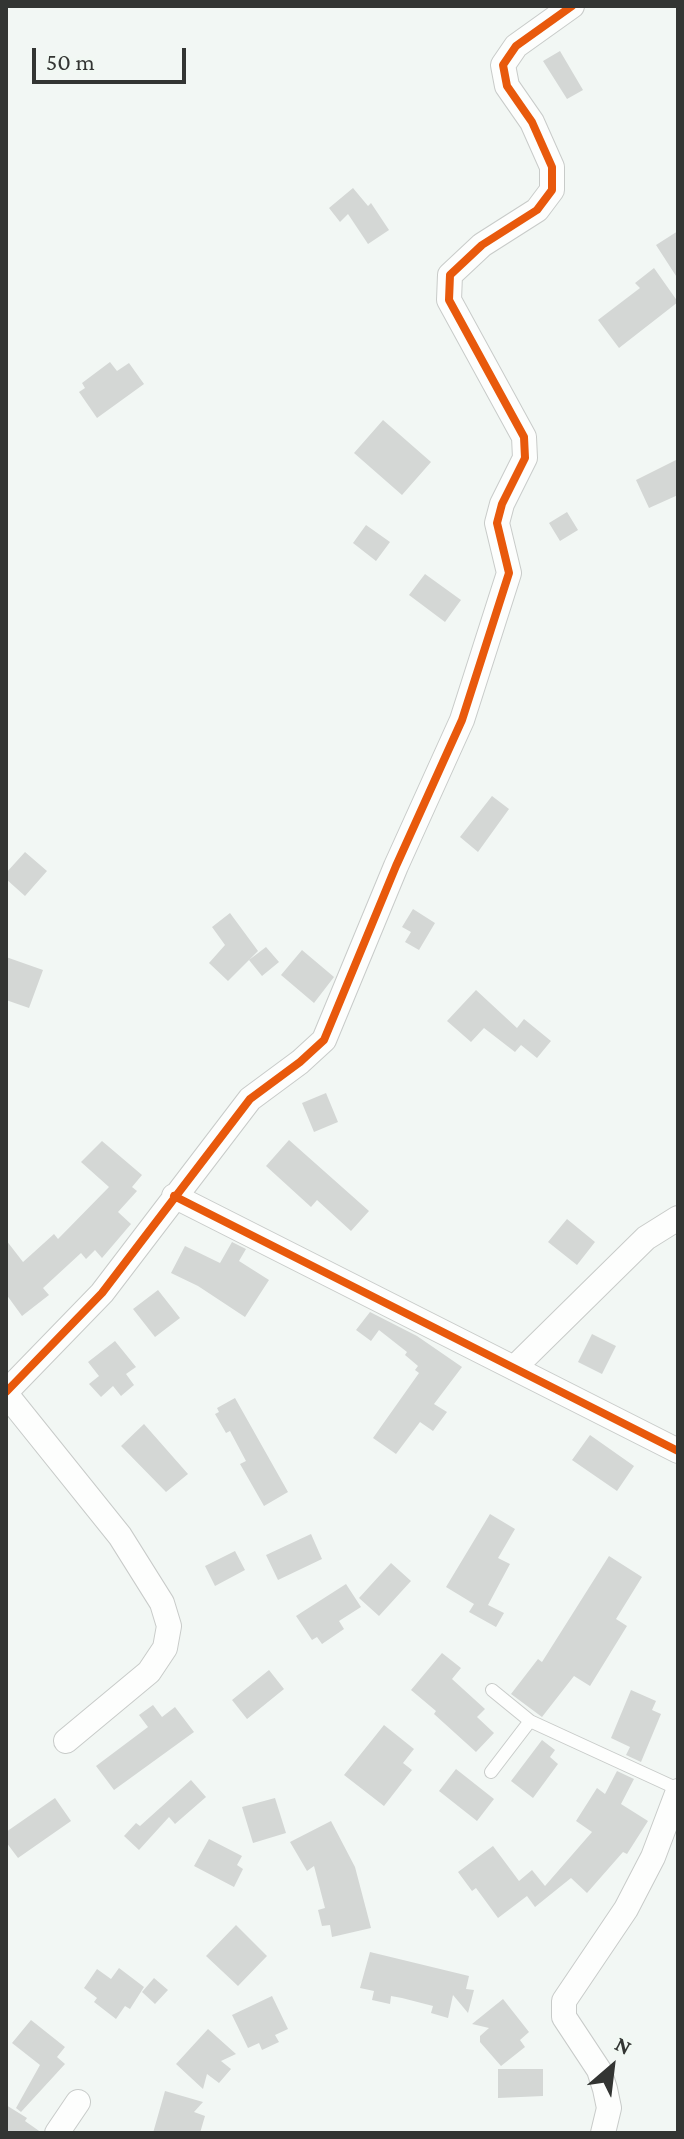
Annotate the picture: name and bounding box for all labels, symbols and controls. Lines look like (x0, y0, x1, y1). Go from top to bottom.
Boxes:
scale bar (36, 32, 190, 82)
text: 50 m (46, 48, 95, 75)
north arrow (572, 2027, 652, 2107)
text: N (611, 2031, 636, 2060)

